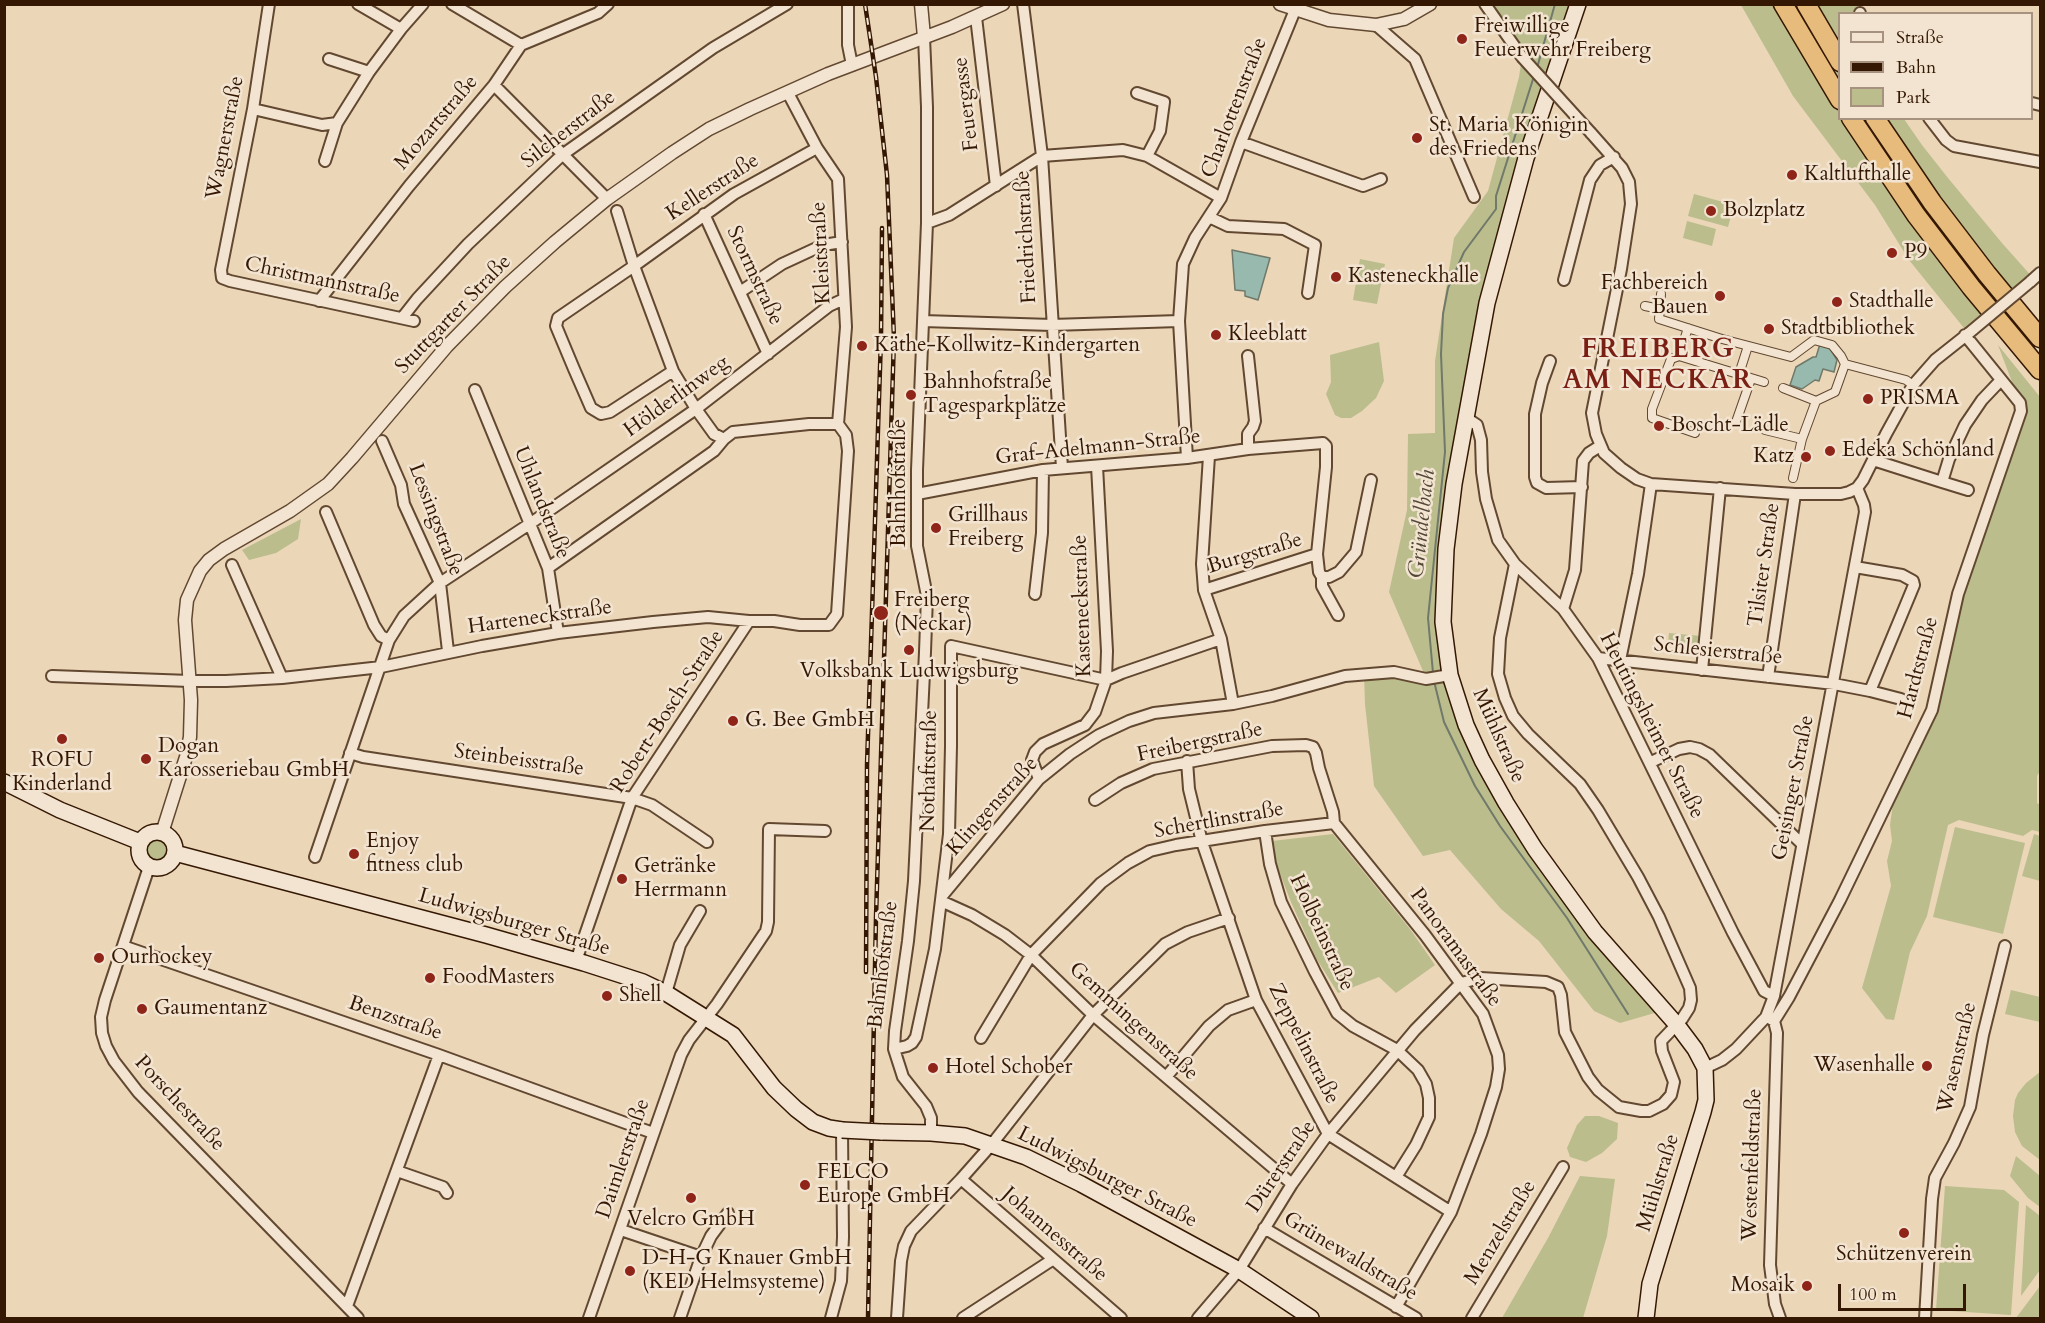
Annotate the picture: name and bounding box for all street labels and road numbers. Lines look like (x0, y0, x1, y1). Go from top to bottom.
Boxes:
street label: Charlottenstraße (1197, 34, 1273, 182)
street label: Feuergasse (949, 55, 985, 153)
street label: Mozartstraße (390, 70, 484, 176)
street label: Wagnerstraße (202, 74, 250, 202)
street label: Silcherstraße (517, 85, 621, 175)
street label: Kellerstraße (662, 149, 764, 227)
street label: Friedrichstraße (1011, 170, 1043, 304)
street label: Kleiststraße (807, 201, 837, 305)
street label: Stormstraße (720, 222, 788, 330)
street label: Stuttgarter Straße (391, 250, 517, 380)
street label: Christmannstraße (242, 252, 402, 310)
street label: Hölderlinweg (619, 350, 735, 444)
street label: Bahnhofstraße (887, 419, 913, 547)
street label: Graf-Adelmann-Straße (994, 425, 1202, 471)
street label: Uhlandstraße (507, 443, 575, 563)
street label: Lessingstraße (402, 460, 468, 580)
street label: Tilsiter Straße (1744, 501, 1786, 629)
street label: Burgstraße (1205, 528, 1305, 580)
street label: Kasteneckstraße (1068, 534, 1098, 678)
street label: Harteneckstraße (466, 595, 614, 641)
street label: Hardtstraße (1893, 614, 1945, 722)
street label: Robert-Bosch-Straße (606, 626, 730, 798)
street label: Heutingsheimer Straße (1593, 629, 1709, 823)
street label: Schlesierstraße (1653, 633, 1783, 671)
street label: Mühlstraße (1466, 685, 1530, 787)
street label: Nothaftstraße (916, 710, 944, 832)
street label: Geisinger Straße (1768, 713, 1820, 863)
street label: Freibergstraße (1135, 717, 1265, 769)
street label: Steinbeisstraße (453, 739, 585, 783)
street label: Klingenstraße (942, 752, 1044, 862)
street label: Schertlinstraße (1152, 797, 1286, 845)
street label: Holbeinstraße (1283, 871, 1359, 995)
street label: Ludwigsburger Straße (415, 884, 613, 962)
street label: Panoramastraße (1403, 884, 1507, 1012)
street label: Bahnhofstraße (864, 900, 904, 1030)
street label: Gemmingenstraße (1063, 957, 1203, 1087)
street label: Zeppelinstraße (1262, 979, 1344, 1109)
street label: Benzstraße (345, 991, 445, 1047)
street label: Wasenstraße (1933, 1000, 1983, 1116)
street label: Porschestraße (128, 1051, 230, 1157)
street label: Westenfeldstraße (1738, 1088, 1768, 1242)
street label: Daimlerstraße (592, 1096, 656, 1222)
street label: Dürerstraße (1242, 1116, 1322, 1218)
street label: Ludwigsburger Straße (1013, 1122, 1201, 1234)
street label: Mühlstraße (1632, 1131, 1686, 1235)
street label: Menzelstraße (1460, 1176, 1542, 1290)
street label: Johannesstraße (996, 1182, 1112, 1288)
street label: Grünewaldstraße (1278, 1207, 1422, 1307)

